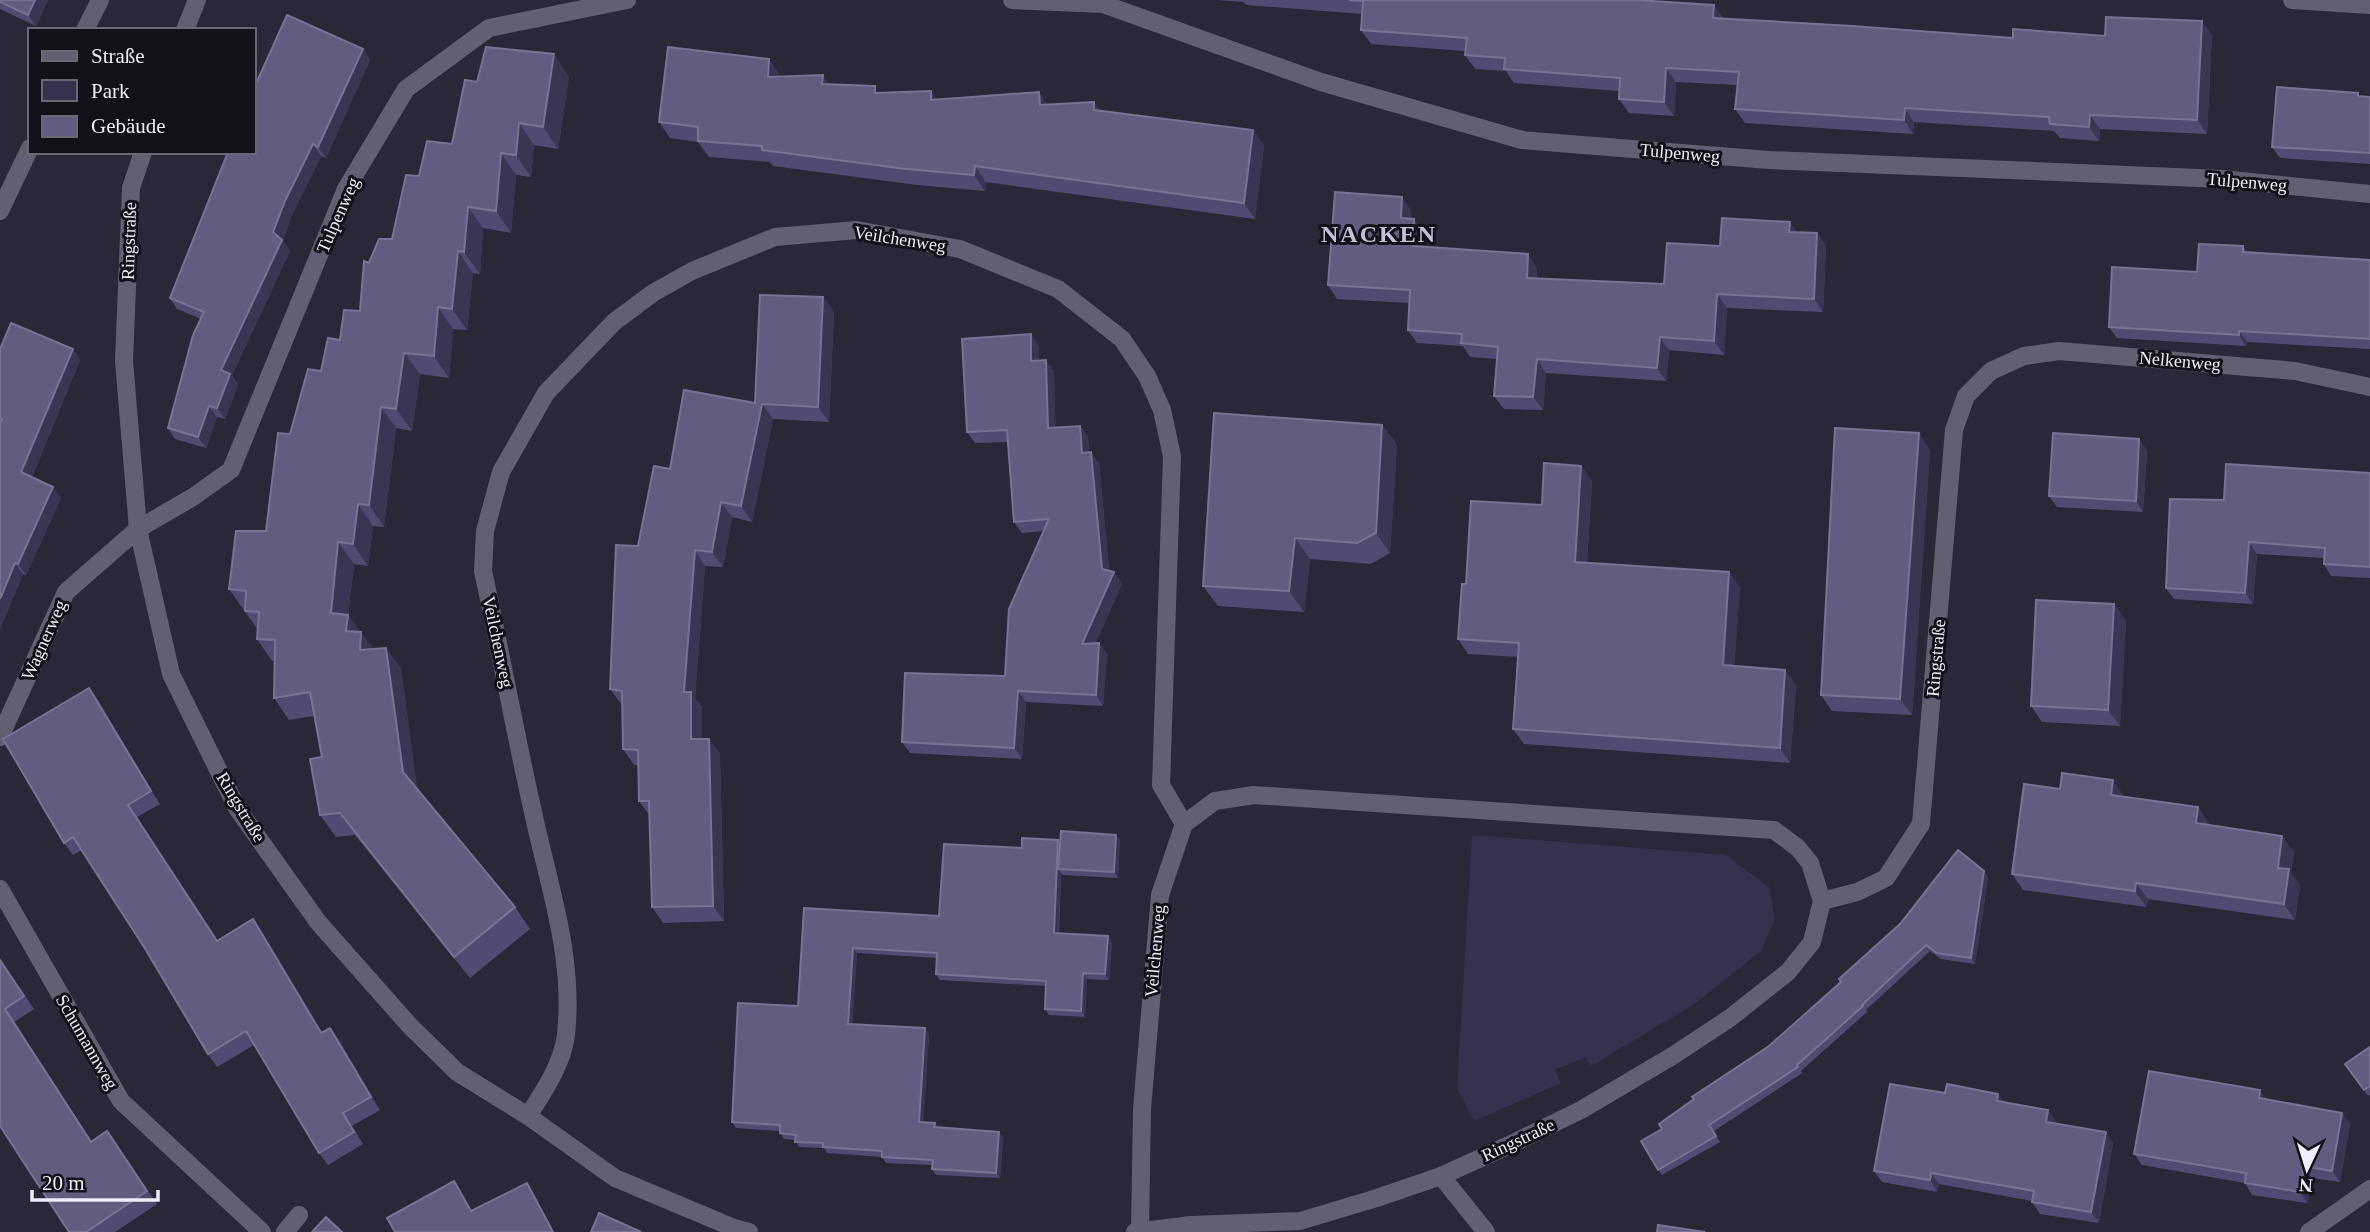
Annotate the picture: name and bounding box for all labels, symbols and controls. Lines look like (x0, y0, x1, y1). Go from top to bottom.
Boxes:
legend (28, 28, 256, 154)
text: Straße (91, 44, 145, 68)
text: Park (91, 79, 130, 103)
text: Gebäude (91, 114, 166, 138)
street label: Tulpenweg (1639, 140, 1721, 166)
street label: Tulpenweg (2206, 169, 2288, 195)
street label: Tulpenweg (313, 174, 363, 256)
street label: Ringstraße (118, 202, 140, 280)
district label: NACKEN (1321, 221, 1437, 247)
street label: Veilchenweg (853, 222, 947, 256)
street label: Nelkenweg (2138, 347, 2222, 375)
street label: Veilchenweg (479, 594, 517, 690)
street label: Wagnerweg (17, 597, 71, 683)
street label: Ringstraße (1923, 618, 1949, 698)
street label: Ringstraße (212, 768, 270, 846)
street label: Veilchenweg (1141, 904, 1169, 998)
street label: Schumannweg (52, 991, 122, 1093)
street label: Ringstraße (1478, 1114, 1558, 1166)
north arrow (2272, 1134, 2342, 1204)
scale bar (32, 1158, 158, 1202)
text: 20 m (42, 1171, 85, 1195)
text: N (2298, 1174, 2313, 1196)

